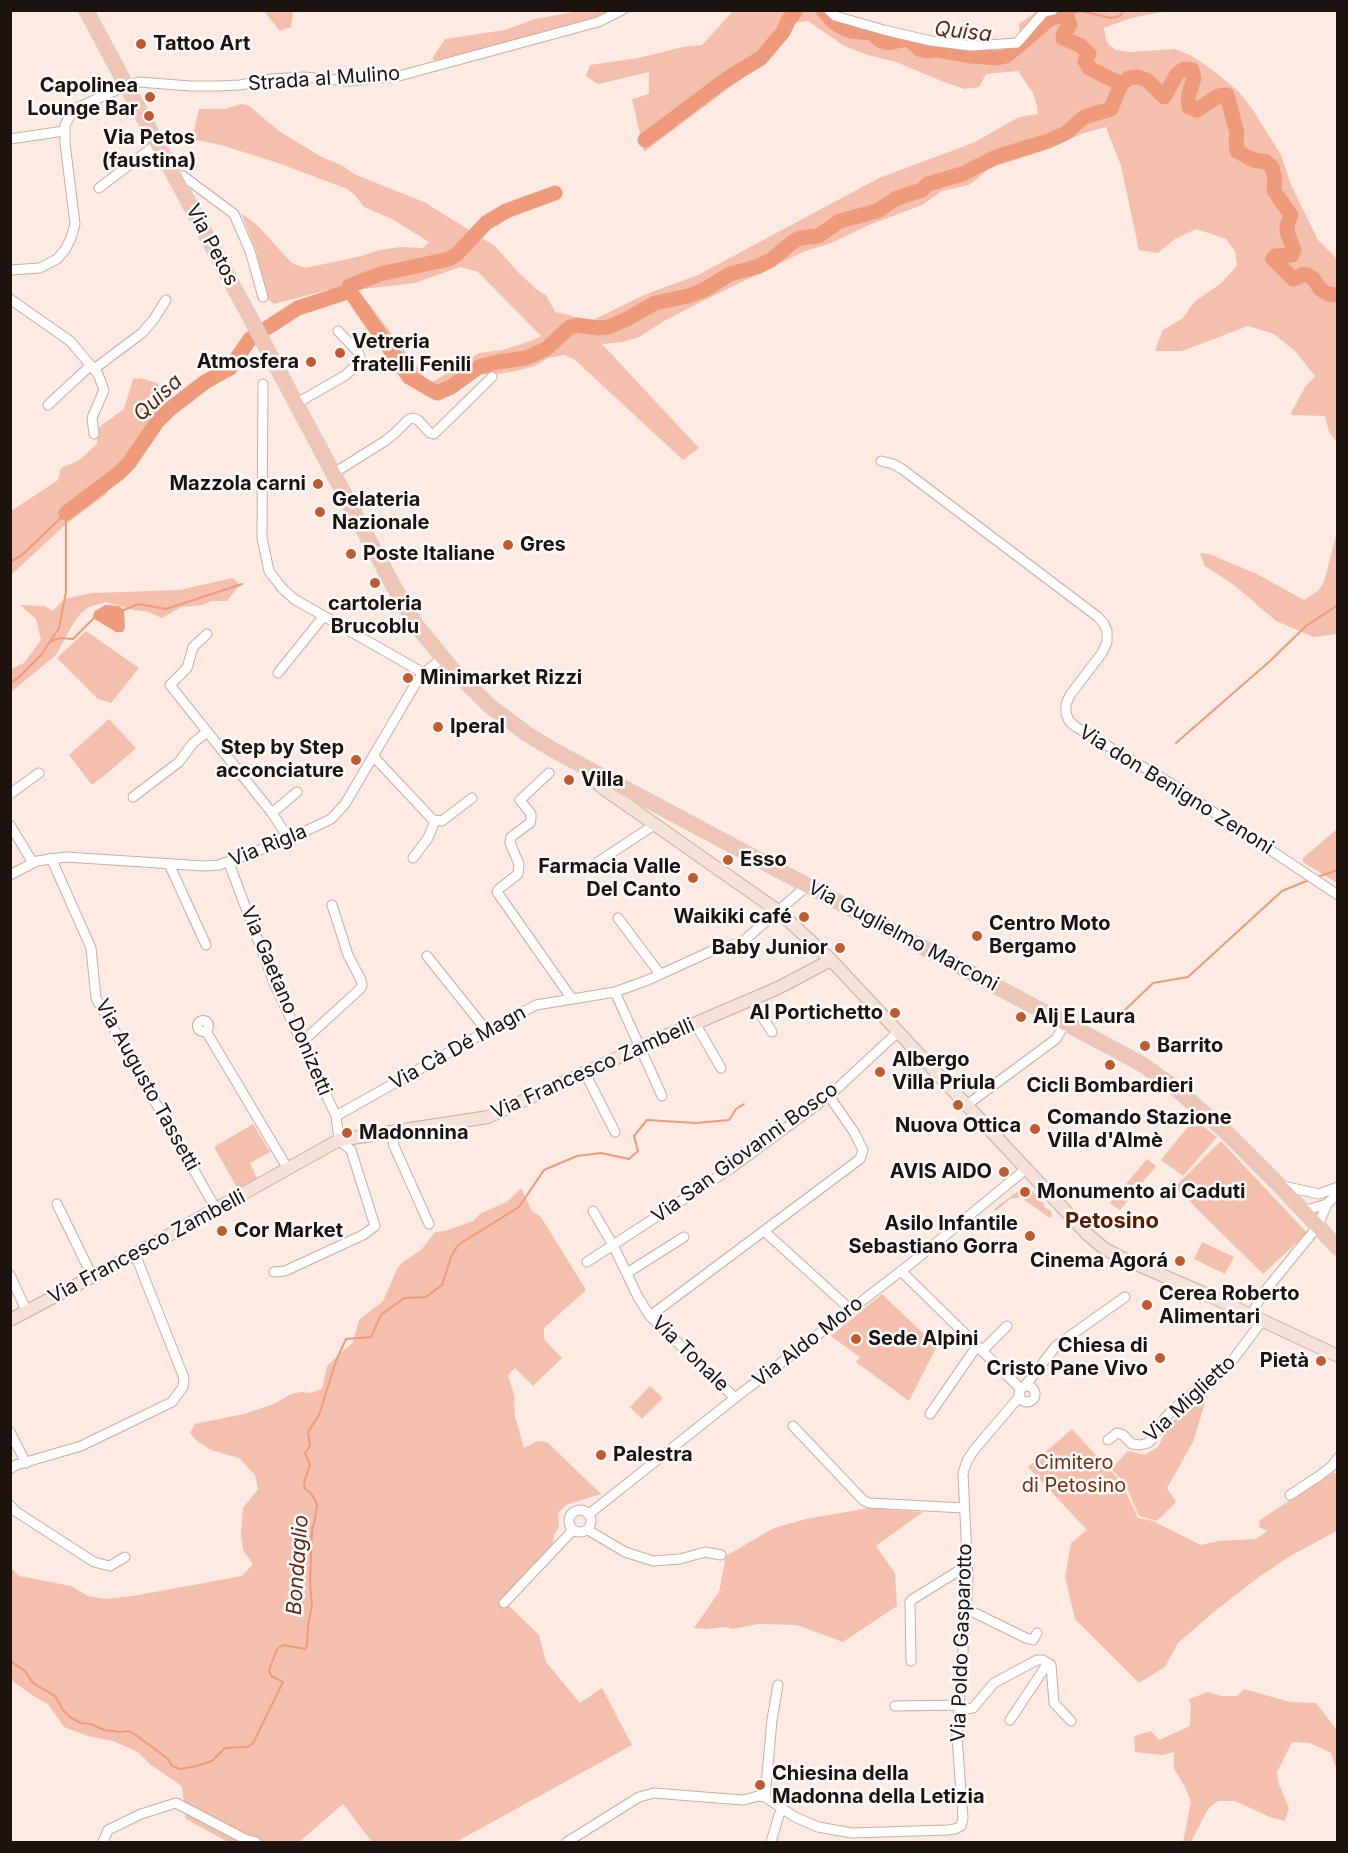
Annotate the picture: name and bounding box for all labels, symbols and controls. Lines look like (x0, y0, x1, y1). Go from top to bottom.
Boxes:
water label: Quisa (933, 16, 993, 48)
place label: Tattoo Art (153, 32, 250, 56)
marker: Tattoo Art (134, 37, 148, 51)
street label: Strada al Mulino (247, 62, 401, 96)
place label: Capolinea Lounge Bar (27, 74, 138, 121)
marker: Capolinea Lounge Bar (143, 90, 157, 104)
marker: Via Petos (faustina) (142, 109, 156, 123)
place label: Via Petos (faustina) (102, 126, 196, 173)
street label: Via Petos (181, 200, 243, 290)
place label: Vetreria fratelli Fenili (352, 330, 471, 377)
marker: Vetreria fratelli Fenili (333, 346, 347, 360)
place label: Atmosfera (197, 350, 299, 374)
marker: Atmosfera (304, 355, 318, 369)
water label: Quisa (128, 369, 188, 427)
place label: Mazzola carni (169, 472, 306, 496)
marker: Mazzola carni (311, 477, 325, 491)
place label: Gelateria Nazionale (332, 488, 429, 535)
marker: Gelateria Nazionale (313, 505, 327, 519)
place label: Gres (520, 533, 566, 557)
marker: Gres (501, 538, 515, 552)
place label: Poste Italiane (363, 542, 495, 566)
marker: Poste Italiane (344, 547, 358, 561)
marker: cartoleria Brucoblu (368, 576, 382, 590)
place label: cartoleria Brucoblu (328, 592, 422, 639)
place label: Minimarket Rizzi (420, 666, 582, 690)
marker: Minimarket Rizzi (401, 671, 415, 685)
place label: Iperal (450, 715, 505, 739)
marker: Iperal (431, 720, 445, 734)
street label: Via don Benigno Zenoni (1074, 720, 1278, 860)
place label: Step by Step acconciature (216, 736, 344, 783)
marker: Step by Step acconciature (349, 753, 363, 767)
place label: Villa (581, 768, 624, 792)
marker: Villa (562, 773, 576, 787)
street label: Via Rigla (226, 820, 310, 872)
place label: Esso (740, 848, 787, 872)
marker: Esso (721, 853, 735, 867)
place label: Farmacia Valle Del Canto (538, 855, 681, 902)
marker: Farmacia Valle Del Canto (686, 871, 700, 885)
street label: Via Guglielmo Marconi (804, 876, 1002, 996)
street label: Via Gaetano Donizetti (235, 903, 337, 1099)
place label: Waikiki café (674, 905, 792, 929)
marker: Waikiki café (797, 910, 811, 924)
place label: Centro Moto Bergamo (989, 912, 1110, 959)
marker: Centro Moto Bergamo (970, 929, 984, 943)
place label: Baby Junior (712, 936, 828, 960)
marker: Baby Junior (833, 941, 847, 955)
street label: Via Augusto Tassetti (90, 995, 204, 1175)
street label: Via Cà Dé Magn (386, 1001, 530, 1095)
place label: Al Portichetto (749, 1001, 883, 1025)
place label: Alj E Laura (1033, 1005, 1135, 1029)
marker: Al Portichetto (888, 1006, 902, 1020)
marker: Alj E Laura (1014, 1010, 1028, 1024)
street label: Via Francesco Zambelli (488, 1013, 698, 1125)
place label: Barrito (1157, 1034, 1223, 1058)
marker: Barrito (1138, 1039, 1152, 1053)
place label: Albergo Villa Priula (892, 1048, 996, 1095)
marker: Cicli Bombardieri (1103, 1058, 1117, 1072)
marker: Albergo Villa Priula (873, 1065, 887, 1079)
place label: Cicli Bombardieri (1026, 1074, 1194, 1098)
street label: Via San Giovanni Bosco (647, 1077, 843, 1229)
marker: Nuova Ottica (951, 1098, 965, 1112)
place label: Comando Stazione Villa d'Almè (1047, 1106, 1232, 1153)
place label: Nuova Ottica (895, 1114, 1021, 1138)
place label: Madonnina (359, 1121, 469, 1145)
marker: Comando Stazione Villa d'Almè (1028, 1122, 1042, 1136)
marker: Madonnina (340, 1126, 354, 1140)
place label: AVIS AIDO (890, 1160, 992, 1184)
marker: AVIS AIDO (997, 1165, 1011, 1179)
place label: Monumento ai Caduti (1037, 1180, 1246, 1204)
street label: Via Francesco Zambelli (44, 1185, 250, 1309)
marker: Monumento ai Caduti (1018, 1185, 1032, 1199)
district label: Petosino (1065, 1208, 1159, 1234)
place label: Asilo Infantile Sebastiano Gorra (849, 1212, 1018, 1259)
place label: Cor Market (234, 1219, 343, 1243)
marker: Cor Market (215, 1224, 229, 1238)
marker: Asilo Infantile Sebastiano Gorra (1023, 1229, 1037, 1243)
place label: Cinema Agorá (1030, 1249, 1168, 1273)
marker: Cinema Agorá (1173, 1254, 1187, 1268)
place label: Cerea Roberto Alimentari (1159, 1282, 1299, 1329)
street label: Via Aldo Moro (748, 1292, 868, 1392)
marker: Cerea Roberto Alimentari (1140, 1298, 1154, 1312)
street label: Via Tonale (646, 1311, 734, 1397)
place label: Sede Alpini (868, 1327, 979, 1351)
marker: Sede Alpini (849, 1332, 863, 1346)
place label: Chiesa di Cristo Pane Vivo (986, 1334, 1148, 1381)
place label: Pietà (1260, 1349, 1309, 1373)
street label: Via Miglietto (1139, 1351, 1241, 1447)
marker: Chiesa di Cristo Pane Vivo (1153, 1351, 1167, 1365)
marker: Pietà (1314, 1354, 1328, 1368)
place label: Palestra (613, 1443, 693, 1467)
marker: Palestra (594, 1448, 608, 1462)
park label: Cimitero di Petosino (1022, 1451, 1126, 1498)
water label: Bondaglio (282, 1514, 314, 1616)
street label: Via Poldo Gasparotto (947, 1543, 977, 1743)
place label: Chiesina della Madonna della Letizia (772, 1762, 985, 1809)
marker: Chiesina della Madonna della Letizia (753, 1778, 767, 1792)

